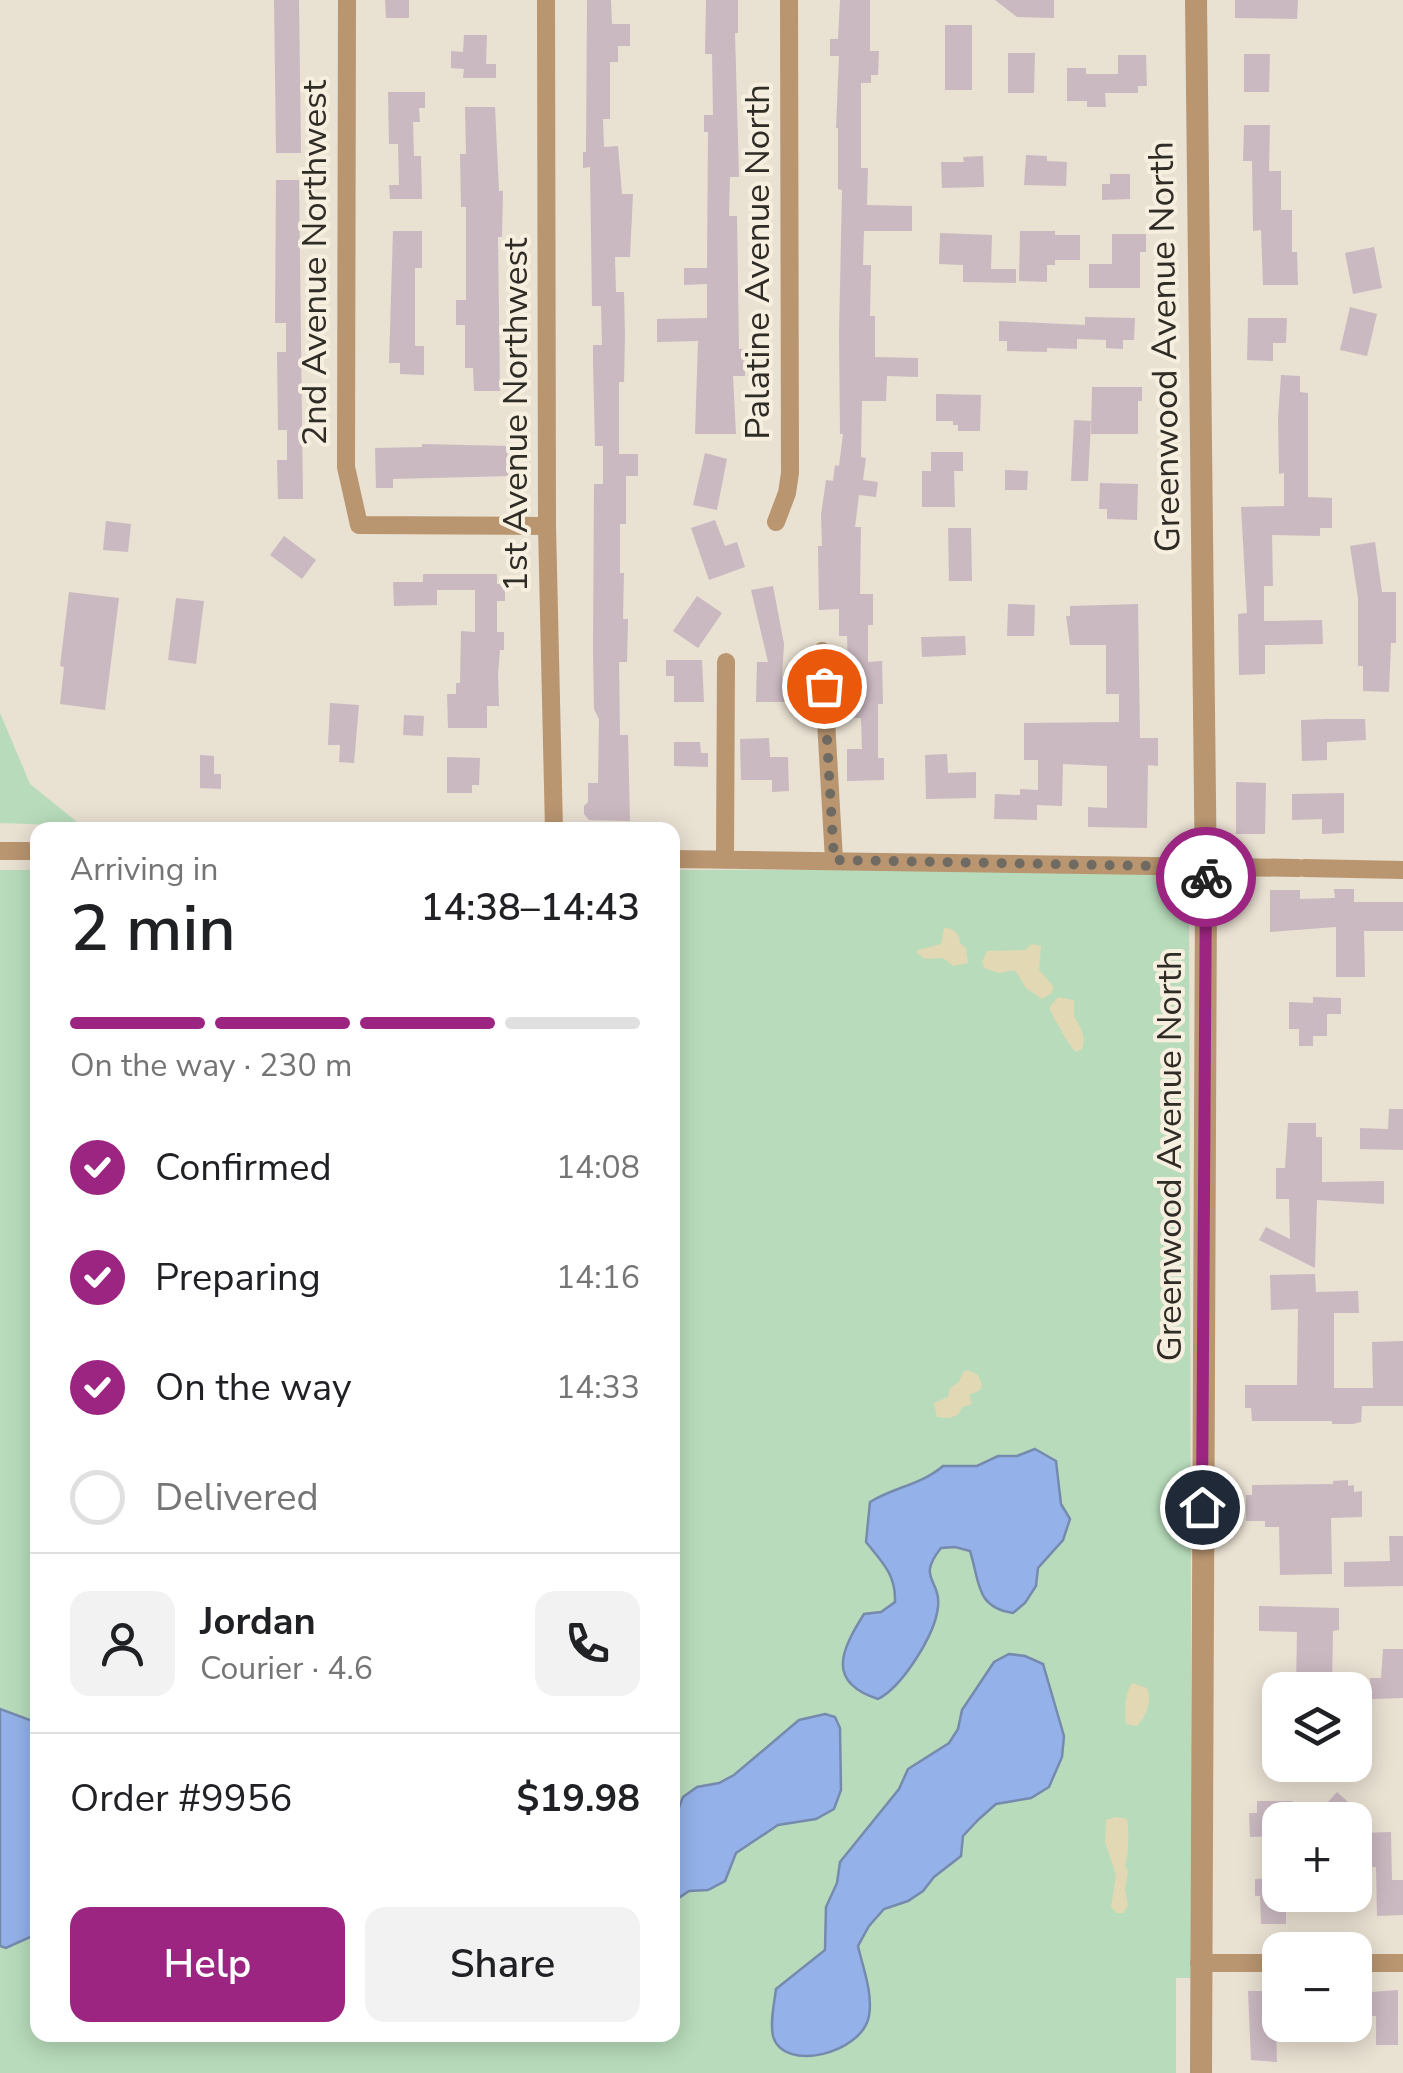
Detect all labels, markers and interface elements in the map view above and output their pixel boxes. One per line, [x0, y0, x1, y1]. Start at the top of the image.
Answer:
street label: 2nd Avenue Northwest [291, 79, 338, 446]
street label: Palatine Avenue North [734, 84, 781, 440]
street label: Greenwood Avenue North [1137, 141, 1192, 553]
street label: 1st Avenue Northwest [492, 237, 539, 592]
pin [782, 644, 867, 729]
icon: bag [797, 659, 852, 714]
courier [1156, 827, 1256, 927]
text: Arriving in [70, 848, 218, 891]
icon: bike [1179, 850, 1234, 905]
text: 14:38–14:43 [421, 882, 640, 933]
text: 2 min [70, 884, 236, 973]
street label: Greenwood Avenue North [1146, 950, 1193, 1362]
text: On the way · 230 m [70, 1044, 352, 1087]
icon: check [70, 1140, 125, 1195]
text: Confirmed [155, 1142, 332, 1193]
text: 14:08 [556, 1146, 640, 1189]
icon: check [70, 1250, 125, 1305]
text: Preparing [155, 1252, 321, 1303]
text: 14:16 [556, 1256, 640, 1299]
icon: check [70, 1360, 125, 1415]
text: On the way [155, 1362, 351, 1413]
text: 14:33 [556, 1366, 640, 1409]
pin [1160, 1465, 1245, 1550]
text: Delivered [155, 1472, 319, 1523]
icon: home [1175, 1480, 1230, 1535]
button: person [70, 1591, 175, 1696]
button: phone [535, 1591, 640, 1696]
text: Jordan [200, 1596, 316, 1647]
text: Courier · 4.6 [200, 1647, 373, 1690]
map controls [1262, 1672, 1372, 2042]
button: layers [1262, 1672, 1372, 1782]
text: Order #9956 [70, 1773, 292, 1824]
text: $19.98 [517, 1773, 640, 1824]
button: + [1262, 1802, 1372, 1912]
button: Help [70, 1907, 345, 2022]
button: Share [365, 1907, 640, 2022]
button: − [1262, 1932, 1372, 2042]

